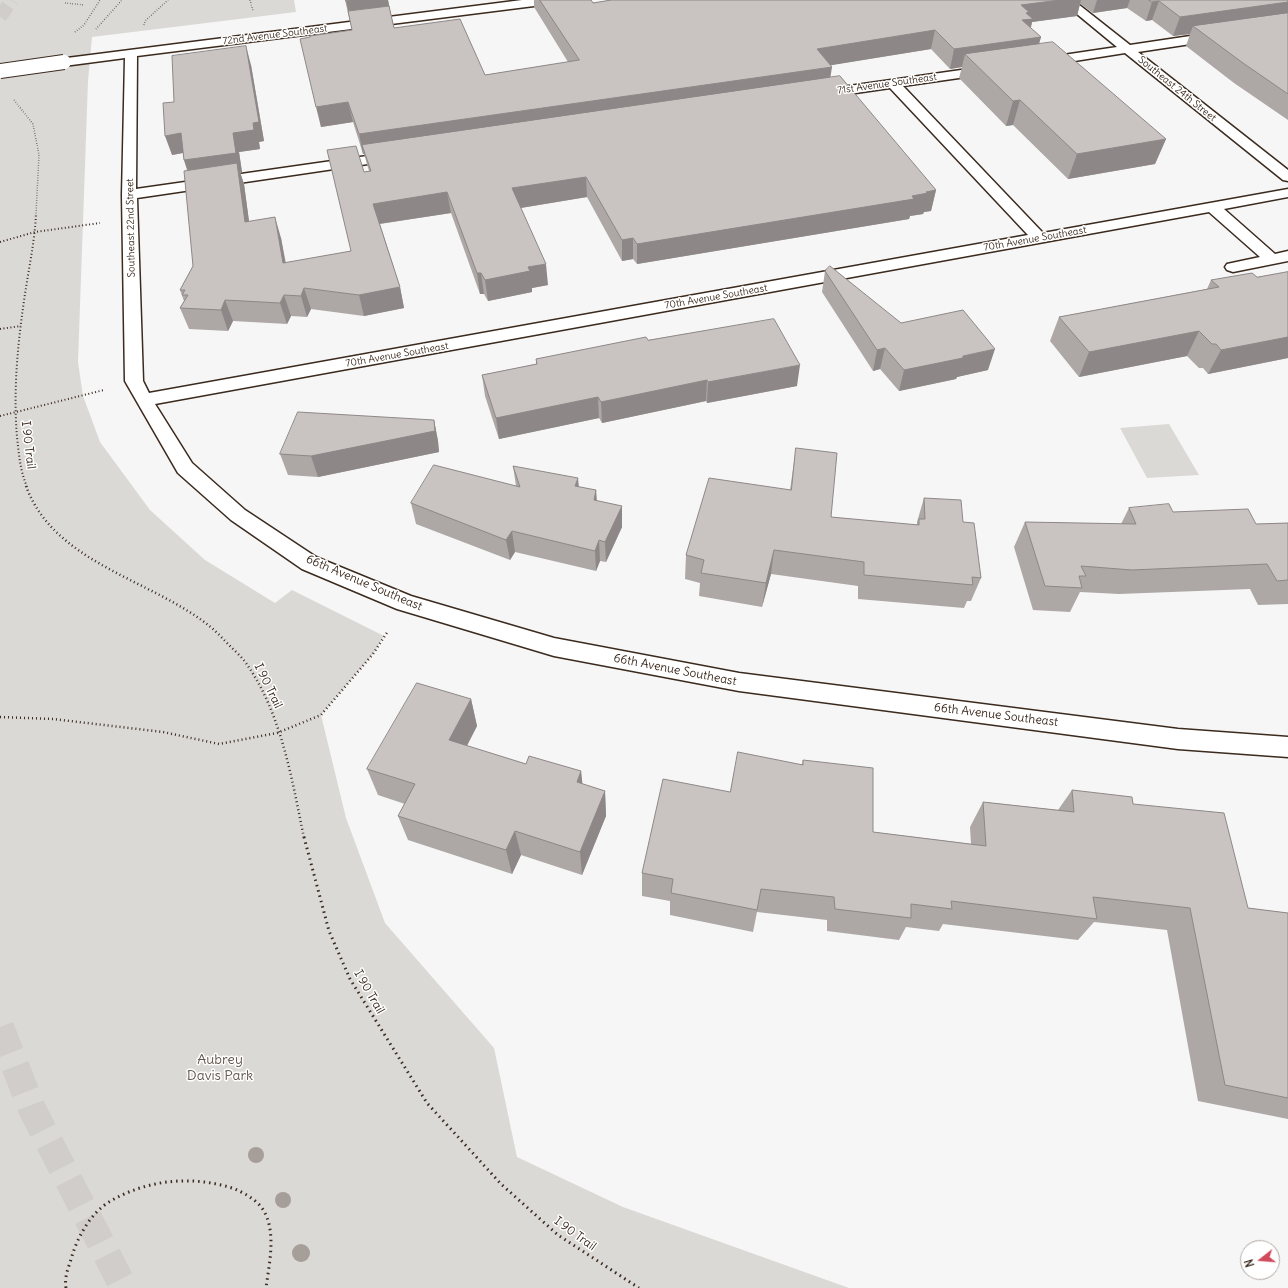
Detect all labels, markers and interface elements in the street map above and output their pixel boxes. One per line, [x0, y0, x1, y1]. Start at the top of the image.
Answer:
street label: 72nd Avenue Southeast [222, 23, 328, 47]
street label: Southeast 24th Street [1136, 54, 1218, 124]
street label: 71st Avenue Southeast [837, 71, 937, 97]
street label: Southeast 22nd Street [124, 178, 138, 278]
street label: 70th Avenue Southeast [983, 224, 1087, 254]
street label: 70th Avenue Southeast [664, 282, 768, 312]
street label: 70th Avenue Southeast [345, 340, 449, 370]
street label: I 90 Trail [18, 420, 38, 470]
street label: 66th Avenue Southeast [304, 552, 424, 614]
street label: 66th Avenue Southeast [612, 651, 738, 689]
street label: I 90 Trail [251, 661, 285, 711]
street label: 66th Avenue Southeast [933, 700, 1059, 730]
street label: I 90 Trail [351, 968, 387, 1016]
park label: Aubrey Davis Park [187, 1052, 253, 1084]
street label: I 90 Trail [551, 1214, 599, 1254]
north arrow [1240, 1240, 1280, 1280]
text: N [1242, 1258, 1257, 1269]

